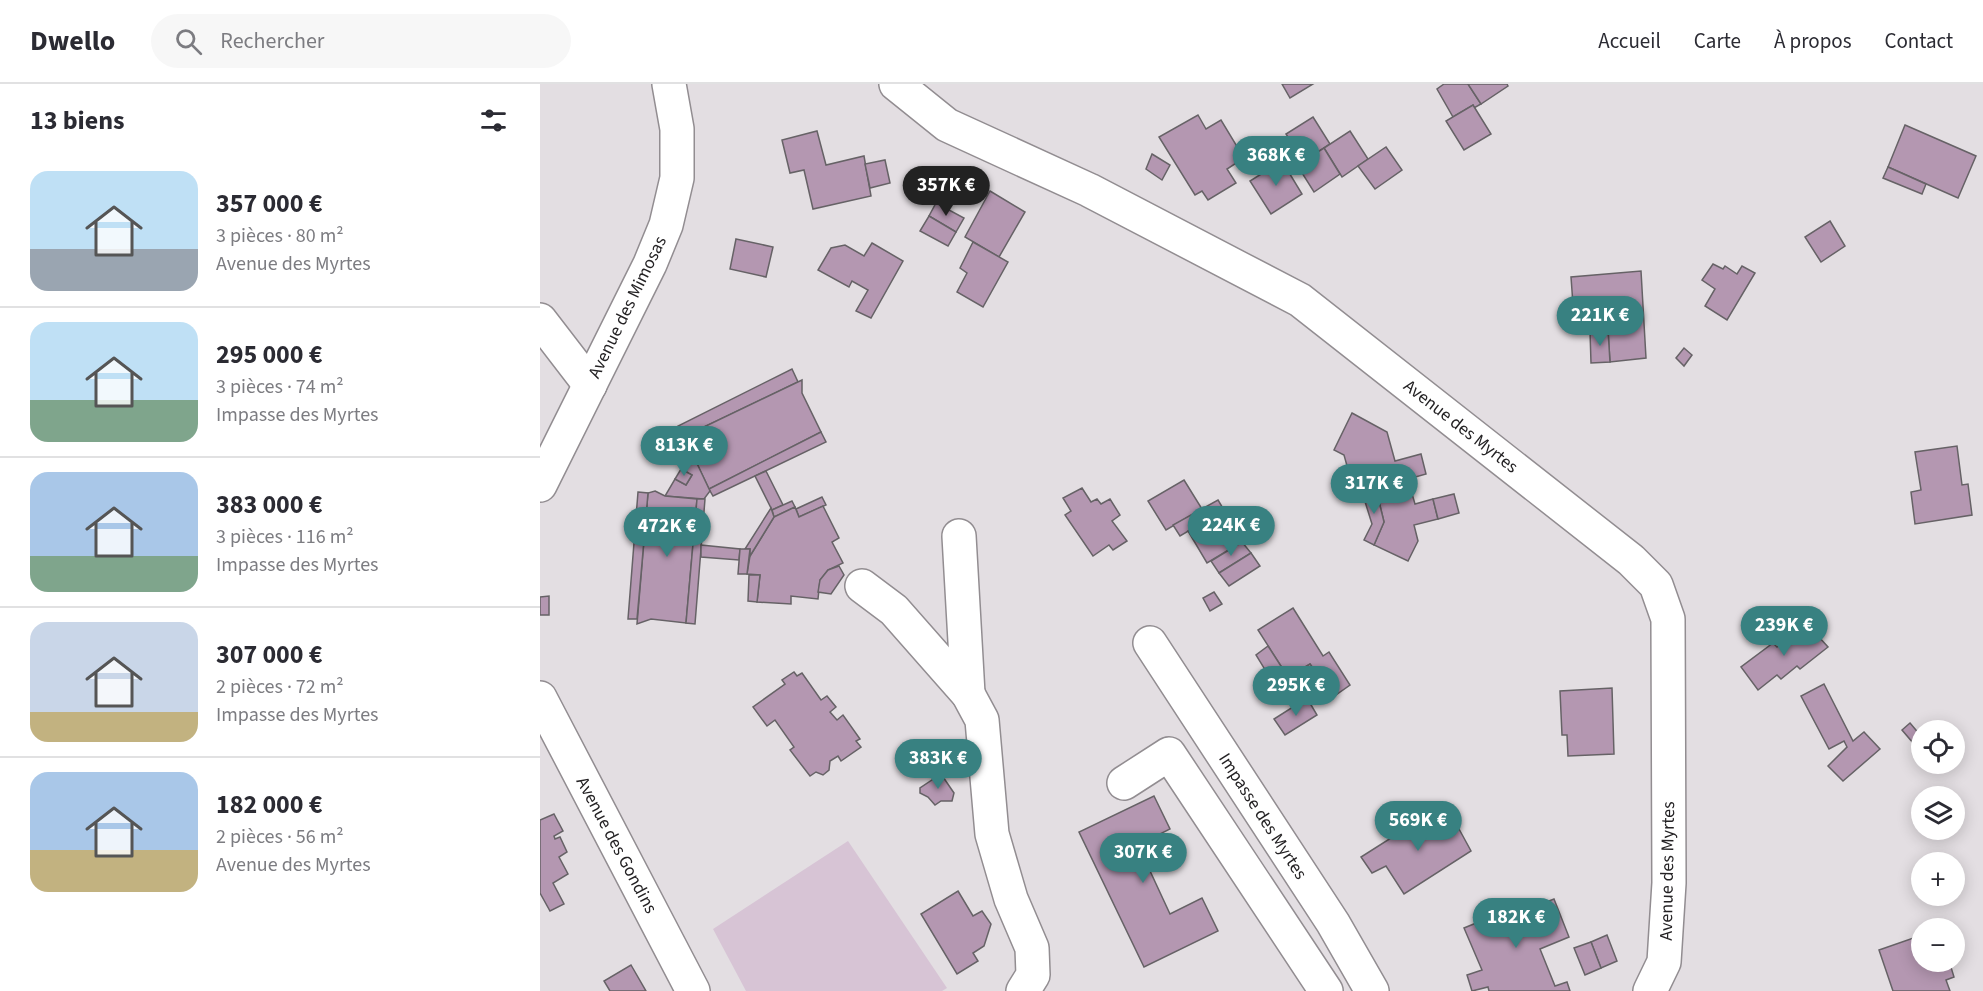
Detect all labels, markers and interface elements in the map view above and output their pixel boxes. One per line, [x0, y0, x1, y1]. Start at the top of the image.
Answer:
search box [151, 14, 571, 68]
text: Dwello [30, 21, 115, 61]
icon: search [172, 25, 205, 58]
text: Rechercher [220, 25, 324, 57]
text: Accueil [1598, 26, 1661, 56]
text: Carte [1694, 26, 1741, 56]
text: À propos [1774, 26, 1851, 56]
text: Contact [1884, 26, 1953, 56]
text: 13 biens [30, 102, 125, 139]
icon: filters [477, 104, 510, 137]
pin: 368K € [1227, 136, 1325, 187]
text: 368K € [1247, 141, 1305, 169]
pin: 357K € [897, 166, 995, 217]
text: 357K € [917, 171, 975, 199]
text: 357 000 € [216, 185, 323, 222]
icon: home [78, 195, 150, 267]
text: 3 pièces · 80 m² [216, 222, 344, 250]
street label: Avenue des Mimosas [582, 232, 673, 383]
text: Avenue des Myrtes [216, 250, 371, 278]
pin: 221K € [1551, 296, 1649, 347]
text: 221K € [1571, 301, 1629, 329]
text: 295 000 € [216, 336, 323, 373]
icon: home [78, 346, 150, 418]
text: 3 pièces · 74 m² [216, 373, 344, 401]
street label: Avenue des Myrtes [1398, 374, 1523, 479]
text: Impasse des Myrtes [216, 401, 378, 429]
pin: 813K € [635, 426, 733, 477]
text: 813K € [655, 431, 713, 459]
pin: 317K € [1325, 464, 1423, 515]
text: 317K € [1345, 469, 1403, 497]
text: 383 000 € [216, 486, 323, 523]
icon: home [78, 496, 150, 568]
pin: 224K € [1182, 506, 1280, 557]
pin: 472K € [618, 507, 716, 558]
text: 224K € [1202, 511, 1260, 539]
text: 472K € [638, 512, 696, 540]
text: 3 pièces · 116 m² [216, 523, 354, 551]
text: Impasse des Myrtes [216, 551, 378, 579]
pin: 239K € [1735, 606, 1833, 657]
text: 239K € [1755, 611, 1813, 639]
text: 307 000 € [216, 636, 323, 673]
icon: home [78, 646, 150, 718]
pin: 295K € [1247, 666, 1345, 717]
text: 295K € [1267, 671, 1325, 699]
text: 2 pièces · 72 m² [216, 673, 344, 701]
text: Impasse des Myrtes [216, 701, 378, 729]
map controls [1911, 720, 1965, 972]
button: locate [1911, 720, 1965, 774]
pin: 383K € [889, 739, 987, 790]
text: 383K € [909, 744, 967, 772]
street label: Impasse des Myrtes [1212, 748, 1313, 884]
street label: Avenue des Gondins [570, 772, 663, 918]
text: 182 000 € [216, 786, 323, 823]
button: layers [1911, 786, 1965, 840]
icon: home [78, 796, 150, 868]
pin: 569K € [1369, 801, 1467, 852]
street label: Avenue des Myrtes [1654, 801, 1681, 941]
text: 569K € [1389, 806, 1447, 834]
text: 2 pièces · 56 m² [216, 823, 344, 851]
pin: 307K € [1094, 833, 1192, 884]
text: 307K € [1114, 838, 1172, 866]
text: Avenue des Myrtes [216, 851, 371, 879]
button: + [1911, 852, 1965, 906]
pin: 182K € [1467, 898, 1565, 949]
text: 182K € [1487, 903, 1545, 931]
button: − [1911, 918, 1965, 972]

